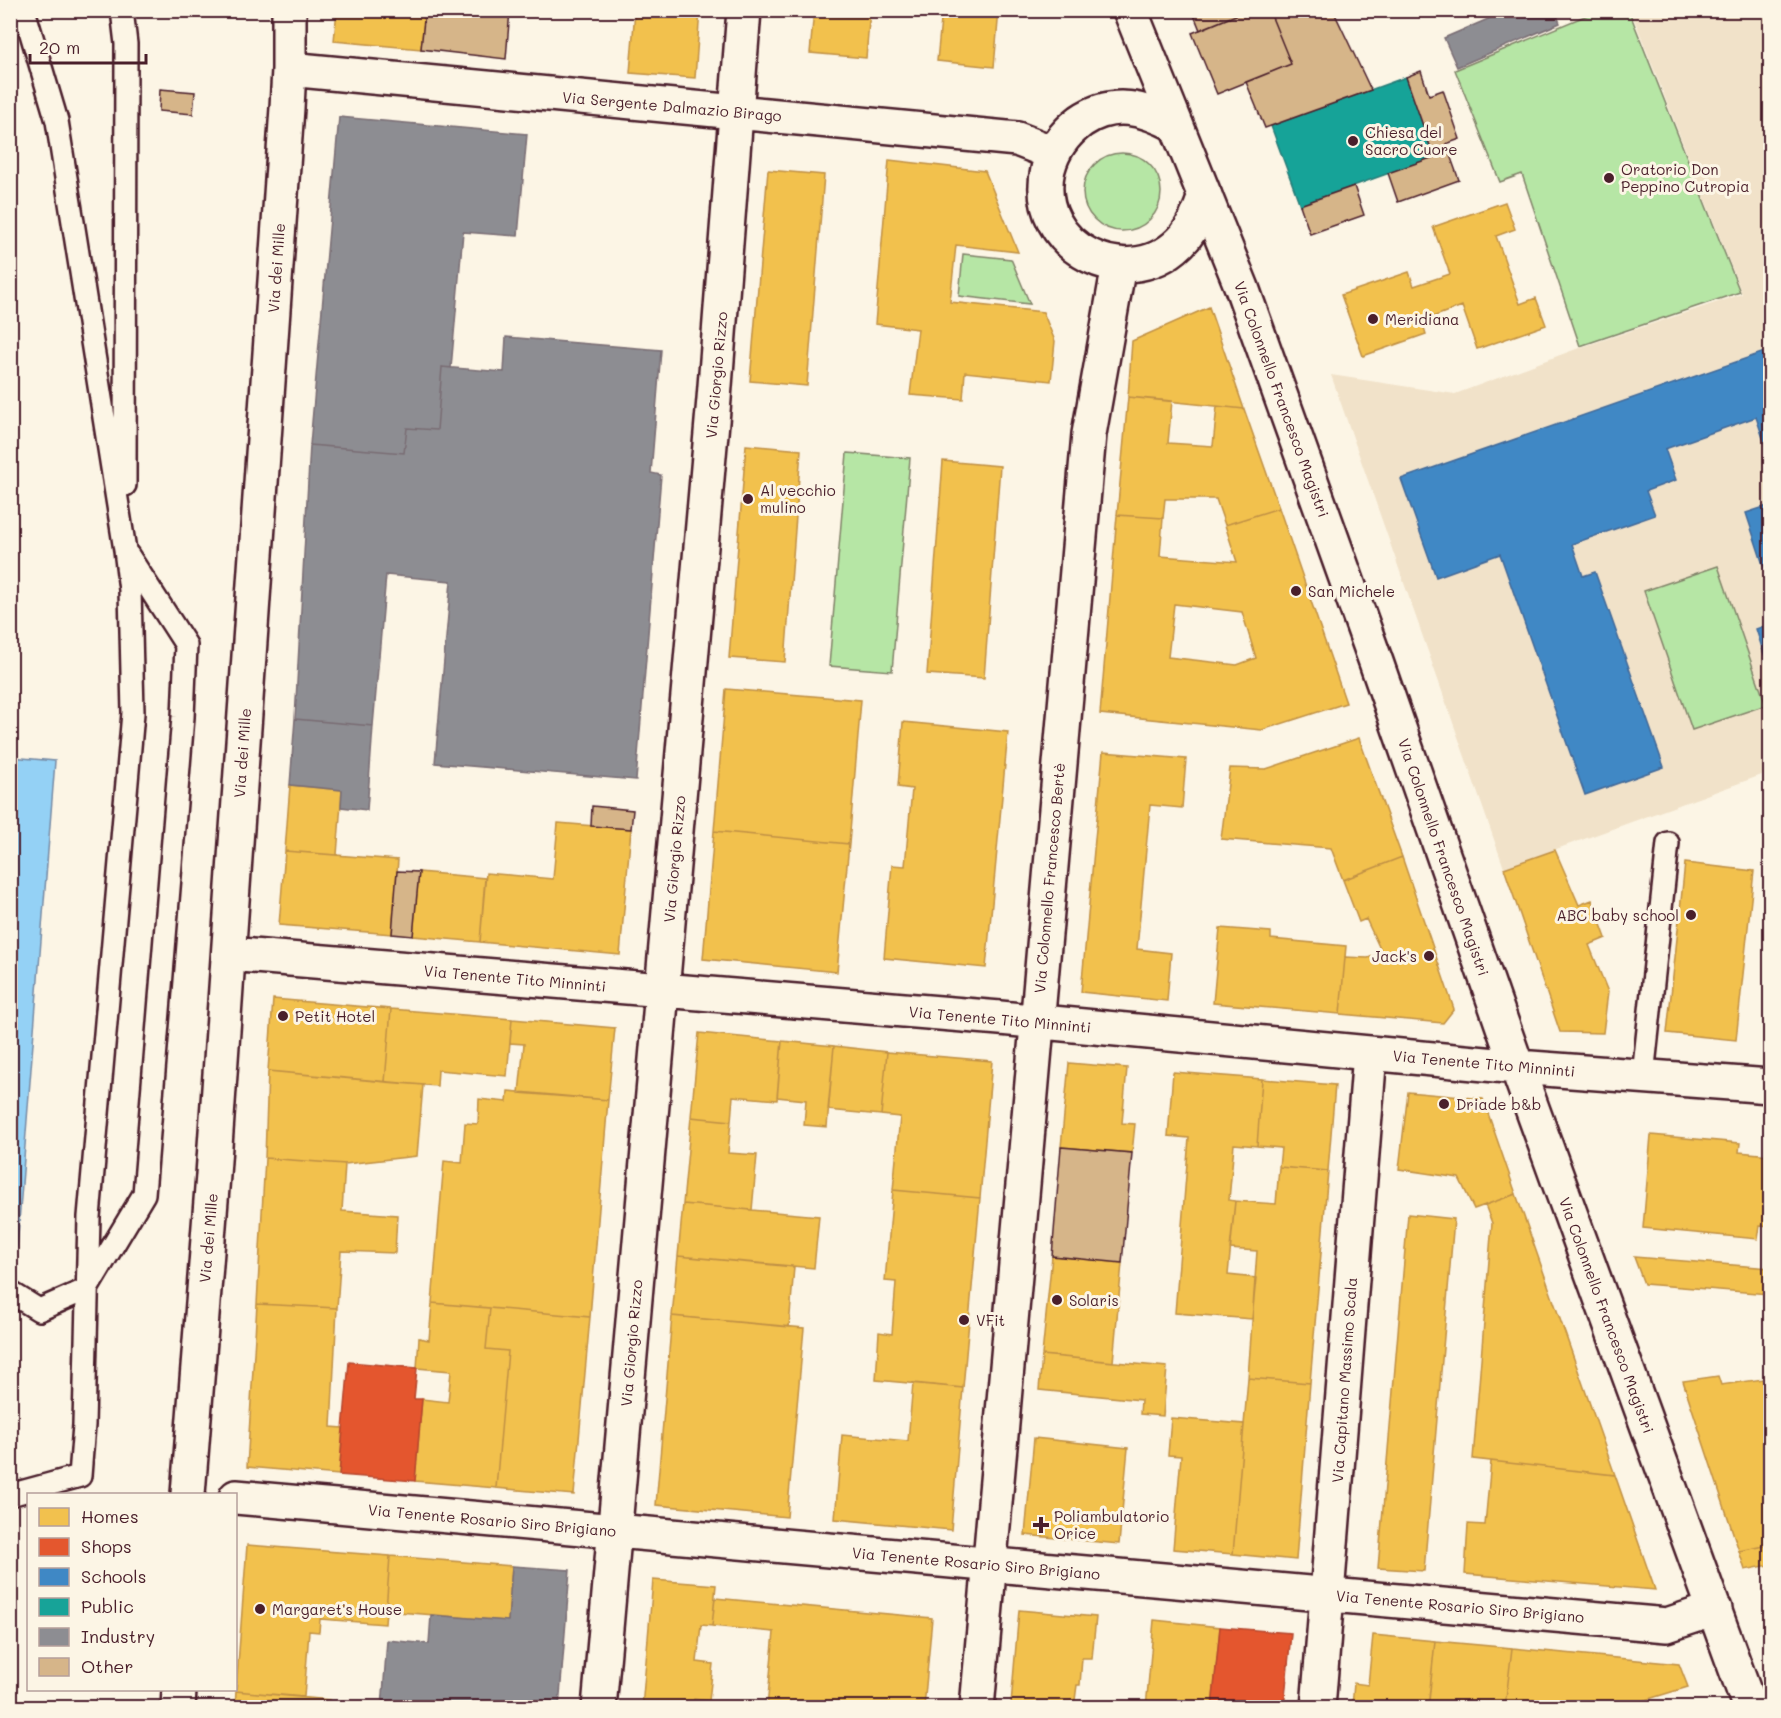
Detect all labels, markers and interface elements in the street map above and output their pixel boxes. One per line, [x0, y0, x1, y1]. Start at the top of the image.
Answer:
scale bar [30, 27, 146, 65]
text: 20 m [39, 35, 80, 59]
street label: Via Sergente Dalmazio Birago [561, 86, 783, 126]
place label: Chiesa del Sacro Cuore [1365, 122, 1457, 159]
marker: Chiesa del Sacro Cuore [1346, 134, 1360, 148]
place label: Oratorio Don Peppino Cutropia [1621, 159, 1750, 196]
marker: Oratorio Don Peppino Cutropia [1602, 171, 1616, 185]
street label: Via dei Mille [263, 222, 289, 314]
street label: Via Colonnello Francesco Magistri [1230, 278, 1334, 520]
place label: Meridiana [1385, 309, 1459, 329]
street label: Via Giorgio Rizzo [700, 311, 732, 439]
marker: Meridiana [1366, 312, 1380, 326]
place label: Al vecchio mulino [760, 480, 836, 517]
marker: Al vecchio mulino [741, 492, 755, 506]
place label: San Michele [1308, 581, 1395, 601]
marker: San Michele [1289, 584, 1303, 598]
street label: Via dei Mille [229, 707, 255, 799]
street label: Via Colonnello Francesco Magistri [1394, 736, 1494, 978]
street label: Via Colonnello Francesco Bertè [1029, 762, 1069, 994]
street label: Via Giorgio Rizzo [658, 795, 690, 923]
place label: ABC baby school [1557, 905, 1679, 925]
marker: ABC baby school [1684, 908, 1698, 922]
place label: Jack's [1372, 946, 1417, 966]
marker: Jack's [1422, 949, 1436, 963]
street label: Via Tenente Tito Minninti [423, 960, 607, 996]
street label: Via Tenente Tito Minninti [908, 1001, 1092, 1037]
place label: Petit Hotel [295, 1006, 375, 1026]
marker: Petit Hotel [276, 1009, 290, 1023]
street label: Via Tenente Tito Minninti [1392, 1045, 1576, 1081]
place label: Driade b&b [1456, 1094, 1541, 1114]
marker: Driade b&b [1437, 1097, 1451, 1111]
street label: Via dei Mille [194, 1192, 222, 1284]
street label: Via Colonnello Francesco Magistri [1555, 1194, 1659, 1436]
street label: Via Capitano Massimo Scala [1327, 1277, 1361, 1483]
street label: Via Giorgio Rizzo [615, 1279, 647, 1407]
place label: Solaris [1069, 1290, 1119, 1310]
marker: Solaris [1050, 1293, 1064, 1307]
place label: VFit [976, 1310, 1005, 1330]
marker: VFit [957, 1313, 971, 1327]
legend [27, 1493, 237, 1691]
street label: Via Tenente Rosario Siro Brigiano [367, 1499, 617, 1541]
text: Homes [81, 1504, 139, 1528]
place label: Poliambulatorio Orice [1054, 1506, 1169, 1543]
marker: Poliambulatorio Orice [1032, 1516, 1050, 1534]
text: Shops [81, 1534, 132, 1558]
street label: Via Tenente Rosario Siro Brigiano [851, 1542, 1101, 1584]
text: Schools [81, 1564, 146, 1588]
street label: Via Tenente Rosario Siro Brigiano [1335, 1585, 1585, 1627]
text: Public [81, 1594, 134, 1618]
place label: Margaret's House [272, 1599, 402, 1619]
marker: Margaret's House [253, 1602, 267, 1616]
text: Industry [81, 1624, 155, 1648]
text: Other [81, 1654, 134, 1678]

